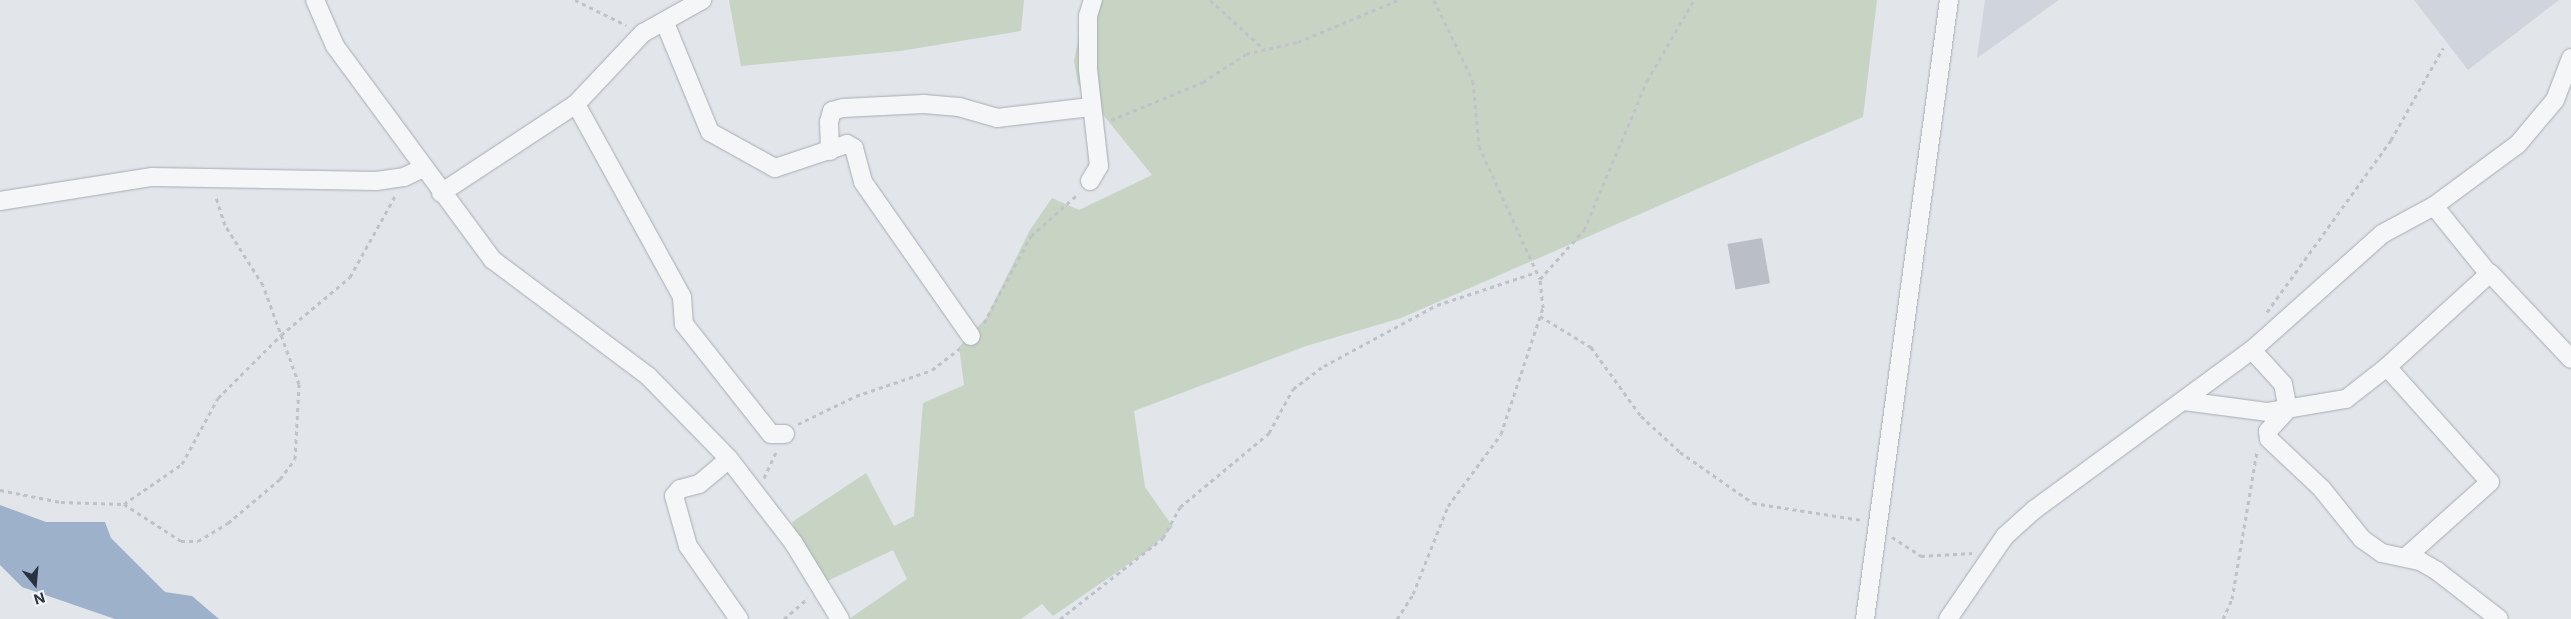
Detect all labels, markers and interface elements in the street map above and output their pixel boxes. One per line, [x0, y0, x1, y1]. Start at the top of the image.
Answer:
north arrow [10, 559, 60, 609]
text: N [32, 589, 47, 609]

